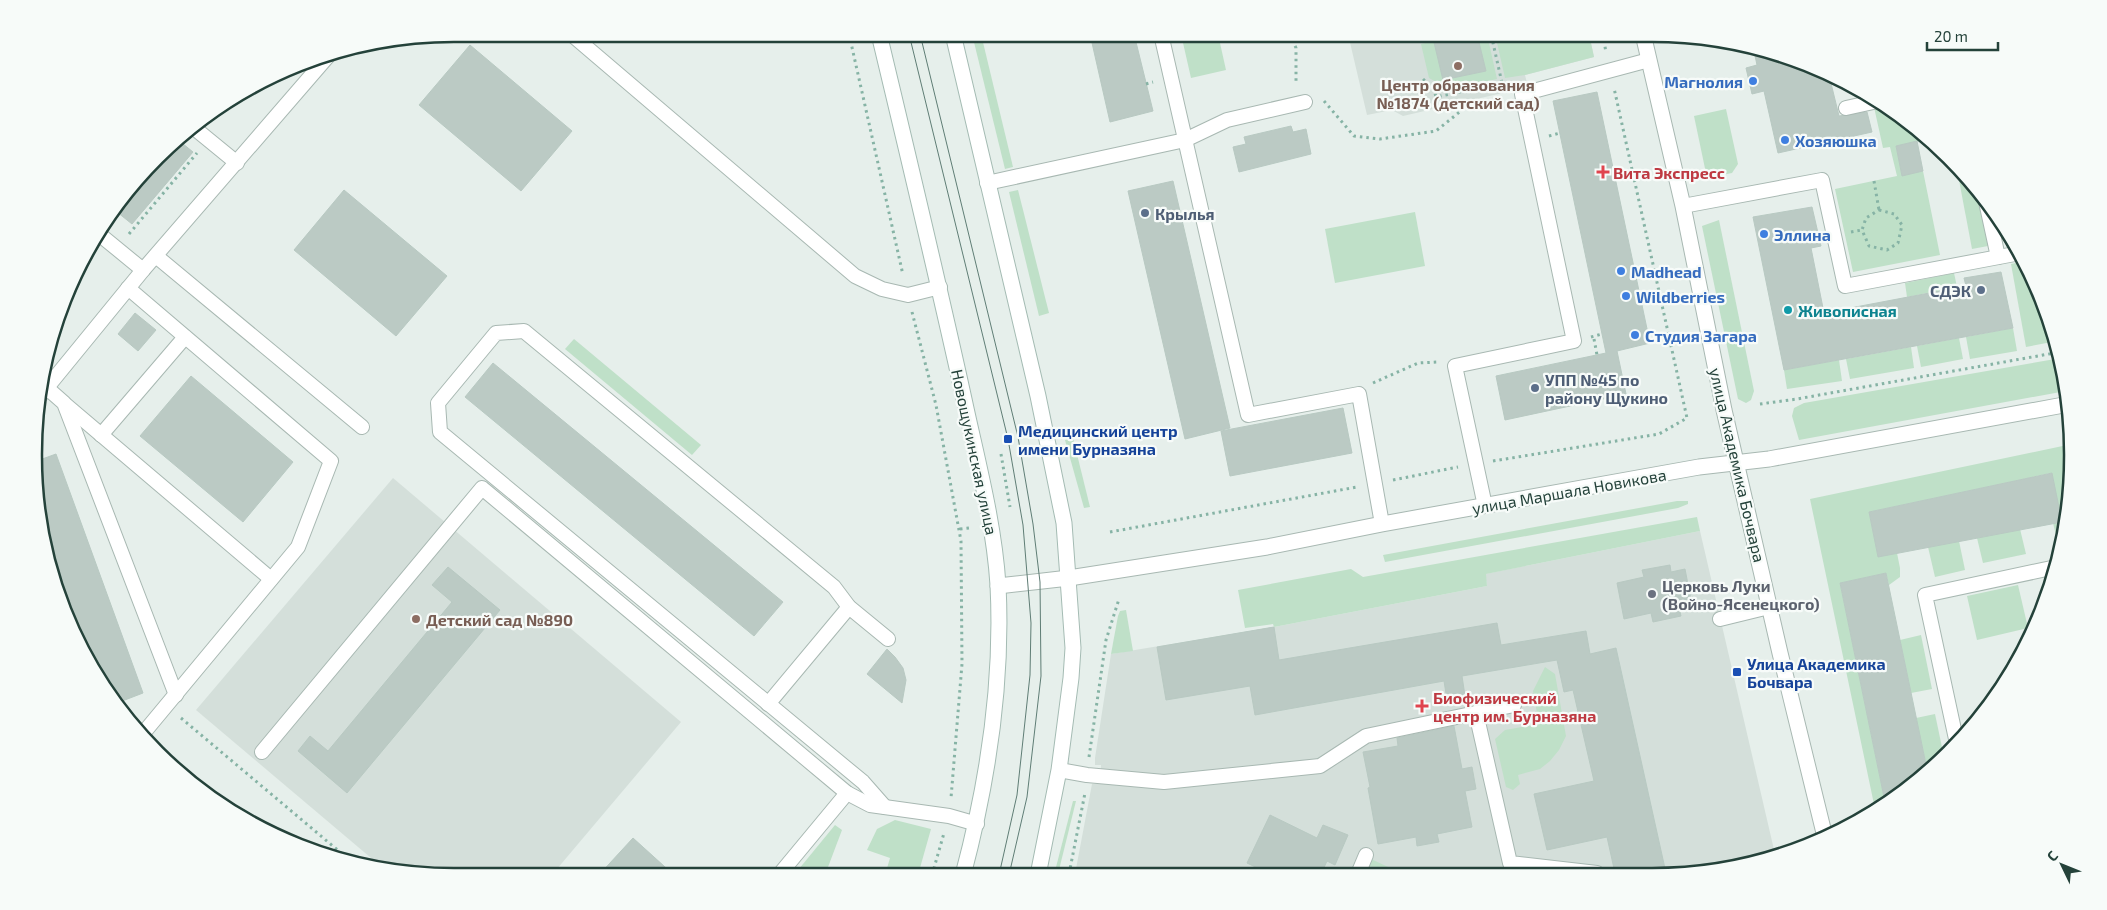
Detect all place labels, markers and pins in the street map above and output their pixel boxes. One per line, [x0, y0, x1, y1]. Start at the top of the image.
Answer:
marker: Центр образования №1874 (детский сад) [1452, 60, 1464, 72]
place label: Магнолия [1664, 72, 1743, 91]
place label: Центр образования №1874 (детский сад) [1376, 75, 1540, 112]
marker: Магнолия [1747, 75, 1759, 87]
place label: Хозяюшка [1795, 131, 1877, 150]
marker: Хозяюшка [1779, 134, 1791, 146]
place label: Вита Экспресс [1613, 163, 1725, 182]
marker: Вита Экспресс [1597, 166, 1609, 178]
place label: Крылья [1155, 204, 1215, 223]
marker: Крылья [1139, 207, 1151, 219]
place label: Эллина [1774, 225, 1831, 244]
marker: Эллина [1758, 228, 1770, 240]
place label: Madhead [1631, 262, 1702, 281]
marker: Madhead [1615, 265, 1627, 277]
place label: СДЭК [1930, 281, 1971, 300]
marker: СДЭК [1975, 284, 1987, 296]
place label: Wildberries [1636, 287, 1725, 306]
marker: Wildberries [1620, 290, 1632, 302]
place label: Живописная [1798, 301, 1897, 320]
marker: Живописная [1782, 304, 1794, 316]
place label: Студия Загара [1645, 326, 1757, 345]
marker: Студия Загара [1629, 329, 1641, 341]
place label: УПП №45 по району Щукино [1545, 370, 1668, 407]
marker: УПП №45 по району Щукино [1529, 382, 1541, 394]
place label: Медицинский центр имени Бурназяна [1018, 421, 1178, 458]
marker: Медицинский центр имени Бурназяна [1002, 433, 1014, 445]
place label: Церковь Луки (Войно-Ясенецкого) [1662, 576, 1820, 613]
marker: Церковь Луки (Войно-Ясенецкого) [1646, 588, 1658, 600]
place label: Детский сад №890 [426, 610, 573, 629]
marker: Детский сад №890 [410, 613, 422, 625]
place label: Улица Академика Бочвара [1747, 654, 1886, 691]
marker: Улица Академика Бочвара [1731, 666, 1743, 678]
place label: Биофизический центр им. Бурназяна [1433, 688, 1596, 725]
marker: Биофизический центр им. Бурназяна [1415, 699, 1429, 713]

